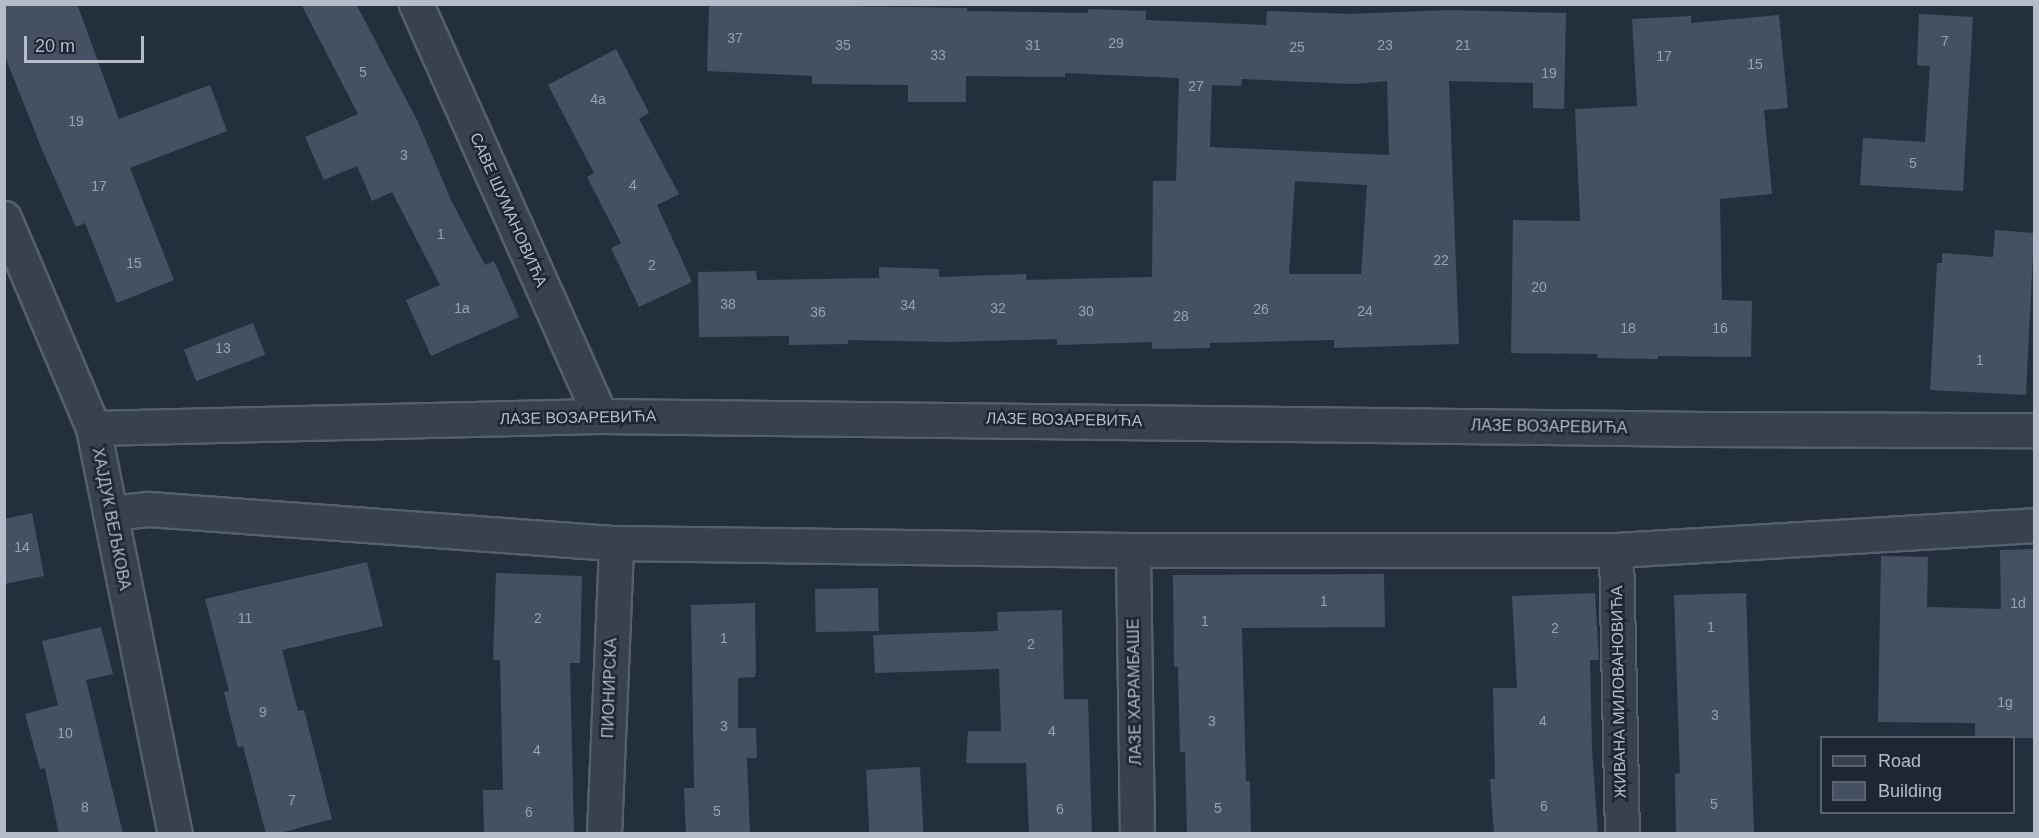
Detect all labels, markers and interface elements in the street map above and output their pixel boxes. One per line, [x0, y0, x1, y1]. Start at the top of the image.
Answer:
scale bar [27, 24, 147, 62]
house number: 37 [727, 30, 743, 46]
house number: 7 [1941, 33, 1949, 49]
house number: 29 [1108, 35, 1124, 51]
text: 20 m [35, 36, 75, 56]
house number: 35 [835, 37, 851, 53]
house number: 31 [1025, 37, 1041, 53]
house number: 23 [1377, 37, 1393, 53]
house number: 21 [1455, 37, 1471, 53]
house number: 25 [1289, 39, 1305, 55]
house number: 33 [930, 47, 946, 63]
house number: 17 [1656, 48, 1672, 64]
house number: 15 [1747, 56, 1763, 72]
house number: 5 [359, 64, 367, 80]
house number: 19 [1541, 65, 1557, 81]
house number: 27 [1188, 78, 1204, 94]
house number: 4a [590, 91, 606, 107]
house number: 19 [68, 113, 84, 129]
street label: САВЕ ШУМАНОВИЋА [465, 130, 551, 290]
house number: 3 [400, 147, 408, 163]
house number: 5 [1909, 155, 1917, 171]
house number: 4 [629, 177, 637, 193]
house number: 17 [91, 178, 107, 194]
house number: 1 [437, 226, 445, 242]
house number: 22 [1433, 252, 1449, 268]
house number: 15 [126, 255, 142, 271]
house number: 2 [648, 257, 656, 273]
house number: 20 [1531, 279, 1547, 295]
house number: 38 [720, 296, 736, 312]
house number: 34 [900, 297, 916, 313]
house number: 1a [454, 300, 470, 316]
house number: 32 [990, 300, 1006, 316]
house number: 26 [1253, 301, 1269, 317]
house number: 30 [1078, 303, 1094, 319]
house number: 24 [1357, 303, 1373, 319]
house number: 36 [810, 304, 826, 320]
house number: 28 [1173, 308, 1189, 324]
house number: 18 [1620, 320, 1636, 336]
house number: 16 [1712, 320, 1728, 336]
house number: 13 [215, 340, 231, 356]
house number: 1 [1976, 352, 1984, 368]
street label: ЛАЗЕ ВОЗАРЕВИЋА [500, 407, 656, 429]
street label: ЛАЗЕ ВОЗАРЕВИЋА [986, 409, 1142, 431]
street label: ЛАЗЕ ВОЗАРЕВИЋА [1471, 416, 1627, 438]
street label: ХАЈДУК ВЕЉКОВА [88, 446, 134, 592]
house number: 14 [14, 539, 30, 555]
street label: ЖИВАНА МИЛОВАНОВИЋА [1608, 585, 1630, 799]
house number: 1 [1320, 593, 1328, 609]
house number: 1d [2010, 595, 2026, 611]
house number: 11 [238, 610, 252, 626]
house number: 2 [534, 610, 542, 626]
house number: 1 [1201, 613, 1209, 629]
street label: ЛАЗЕ ХАРАМБАШЕ [1124, 618, 1146, 766]
house number: 1 [1707, 619, 1715, 635]
house number: 2 [1551, 620, 1559, 636]
house number: 1 [720, 630, 728, 646]
house number: 2 [1027, 636, 1035, 652]
street label: ПИОНИРСКА [599, 637, 621, 739]
house number: 1g [1997, 694, 2013, 710]
house number: 9 [259, 704, 267, 720]
house number: 3 [1711, 707, 1719, 723]
house number: 3 [1208, 713, 1216, 729]
house number: 4 [1539, 713, 1547, 729]
house number: 3 [720, 718, 728, 734]
house number: 4 [1048, 723, 1056, 739]
house number: 10 [57, 725, 73, 741]
legend [1820, 736, 2015, 814]
house number: 4 [533, 742, 541, 758]
text: Road [1878, 751, 1921, 771]
text: Building [1878, 781, 1942, 801]
house number: 7 [288, 792, 296, 808]
house number: 5 [1710, 796, 1718, 812]
house number: 6 [1540, 798, 1548, 814]
house number: 8 [81, 799, 89, 815]
house number: 5 [1214, 800, 1222, 816]
house number: 6 [1056, 801, 1064, 817]
house number: 5 [713, 803, 721, 819]
house number: 6 [525, 804, 533, 820]

